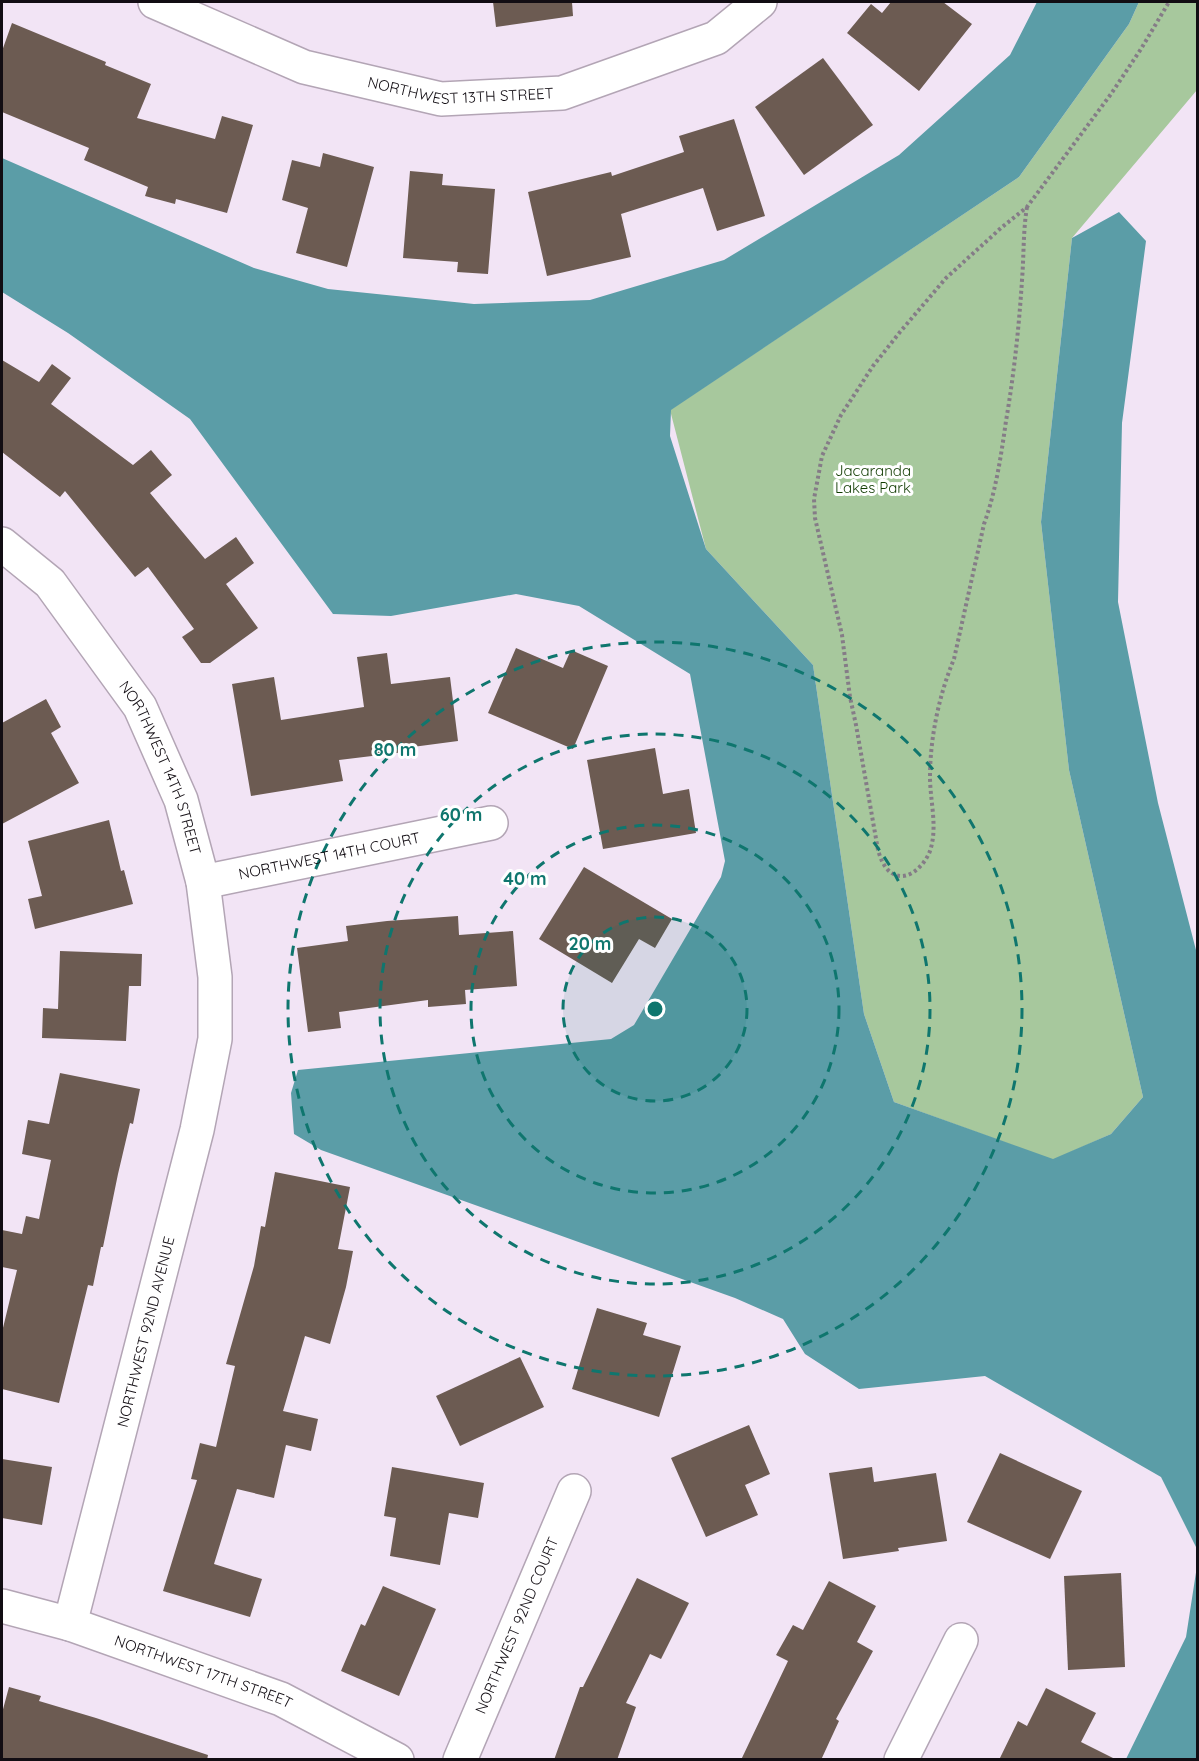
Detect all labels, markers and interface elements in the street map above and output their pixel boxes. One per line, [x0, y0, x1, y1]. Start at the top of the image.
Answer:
street label: NORTHWEST 13TH STREET [366, 72, 554, 108]
park label: Jacaranda Lakes Park [835, 461, 911, 497]
street label: NORTHWEST 14TH STREET [115, 677, 205, 857]
text: 80 m [374, 738, 416, 761]
text: 60 m [440, 803, 482, 826]
street label: NORTHWEST 14TH COURT [237, 828, 422, 883]
text: 40 m [503, 867, 547, 890]
text: 20 m [569, 932, 611, 955]
centre of rings [645, 999, 665, 1019]
street label: NORTHWEST 92ND AVENUE [113, 1234, 178, 1429]
street label: NORTHWEST 92ND COURT [471, 1534, 562, 1717]
street label: NORTHWEST 17TH STREET [112, 1631, 296, 1712]

